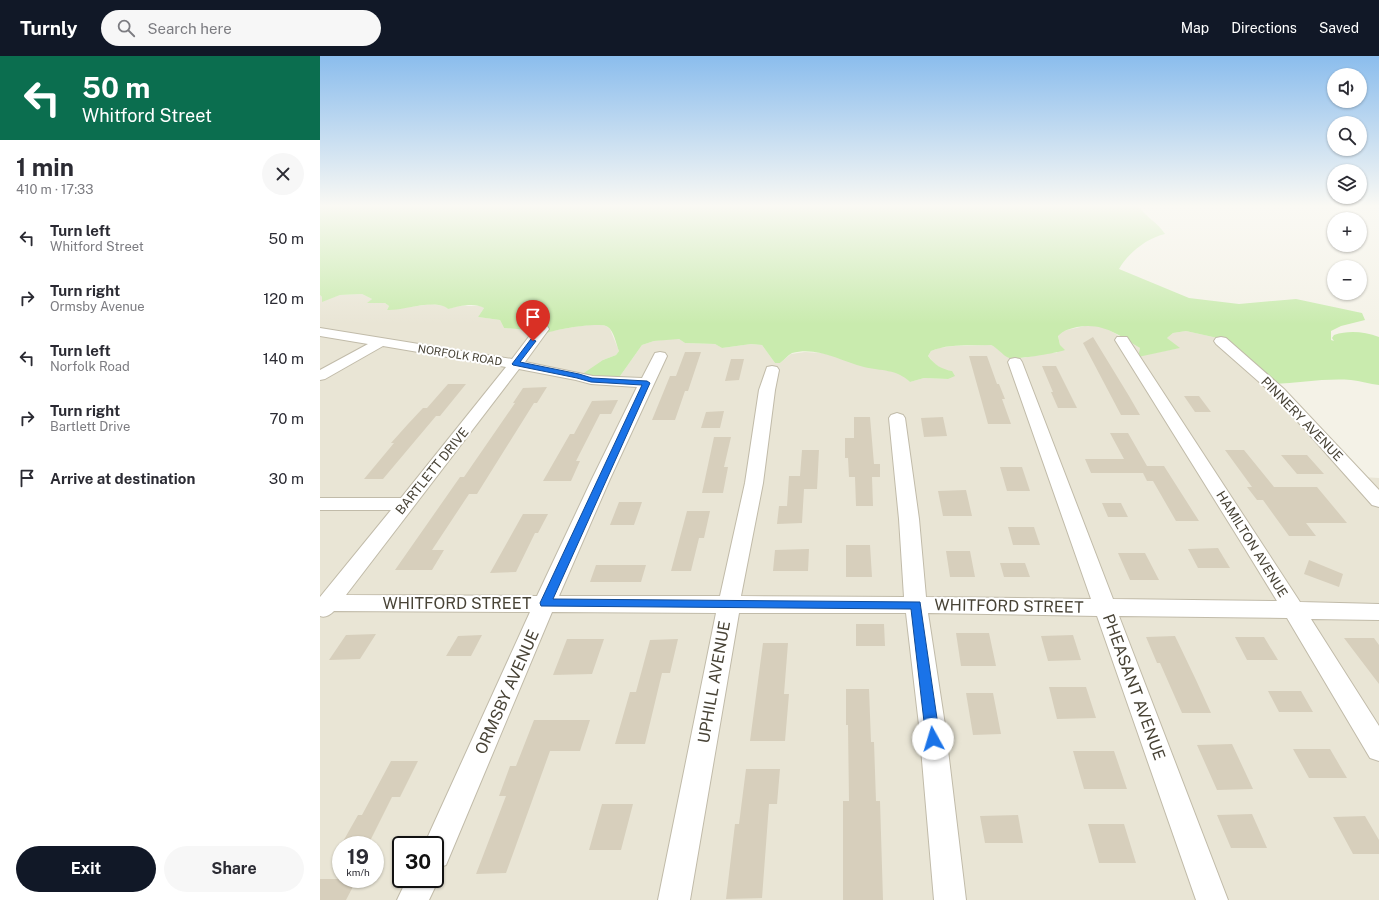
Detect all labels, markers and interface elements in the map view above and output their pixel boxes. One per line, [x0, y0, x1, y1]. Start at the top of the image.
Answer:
search box [101, 10, 381, 46]
text: Turnly [20, 17, 77, 39]
icon: search [115, 17, 137, 39]
text: Search here [147, 20, 232, 37]
text: Map [1181, 20, 1209, 36]
text: Directions [1231, 20, 1297, 36]
text: Saved [1319, 20, 1359, 36]
map controls [1327, 68, 1367, 300]
button: sound [1327, 68, 1367, 108]
text: 50 m [82, 71, 150, 104]
icon: left [16, 72, 68, 124]
text: Whitford Street [82, 105, 212, 126]
button: search [1327, 116, 1367, 156]
text: 1 min [16, 153, 74, 181]
button: close [262, 153, 304, 195]
button: layers [1327, 164, 1367, 204]
text: 410 m · 17:33 [16, 182, 93, 197]
button: + [1327, 212, 1367, 252]
text: Turn left [50, 222, 111, 239]
icon: left [16, 227, 38, 249]
text: 50 m [269, 230, 304, 247]
text: Whitford Street [50, 239, 144, 254]
button: − [1327, 260, 1367, 300]
text: Turn right [50, 282, 120, 299]
icon: right [16, 287, 38, 309]
text: 120 m [263, 290, 304, 307]
text: Ormsby Avenue [50, 299, 145, 314]
pin [516, 300, 550, 341]
icon: arrive [522, 306, 544, 328]
text: Turn left [50, 342, 111, 359]
street label: NORFOLK ROAD [417, 342, 503, 368]
icon: left [16, 347, 38, 369]
text: 140 m [263, 350, 304, 367]
text: Norfolk Road [50, 359, 130, 374]
street label: PINNERY AVENUE [1258, 374, 1346, 464]
text: Turn right [50, 402, 120, 419]
icon: right [16, 407, 38, 429]
text: 70 m [269, 410, 304, 427]
text: Bartlett Drive [50, 419, 130, 434]
street label: BARTLETT DRIVE [392, 425, 472, 517]
icon: arrive [16, 467, 38, 489]
text: Arrive at destination [50, 470, 195, 487]
text: 30 m [269, 470, 304, 487]
street label: HAMILTON AVENUE [1213, 488, 1291, 600]
street label: WHITFORD STREET [382, 594, 532, 613]
street label: WHITFORD STREET [934, 595, 1084, 617]
street label: PHEASANT AVENUE [1099, 611, 1169, 763]
street label: UPHILL AVENUE [694, 619, 734, 745]
street label: ORMSBY AVENUE [471, 627, 543, 757]
position arrow [912, 718, 954, 760]
speed limit sign: 30 [392, 836, 444, 888]
text: 19 [347, 845, 369, 869]
button: Exit [16, 846, 156, 892]
button: Share [164, 846, 304, 892]
text: km/h [346, 866, 370, 878]

